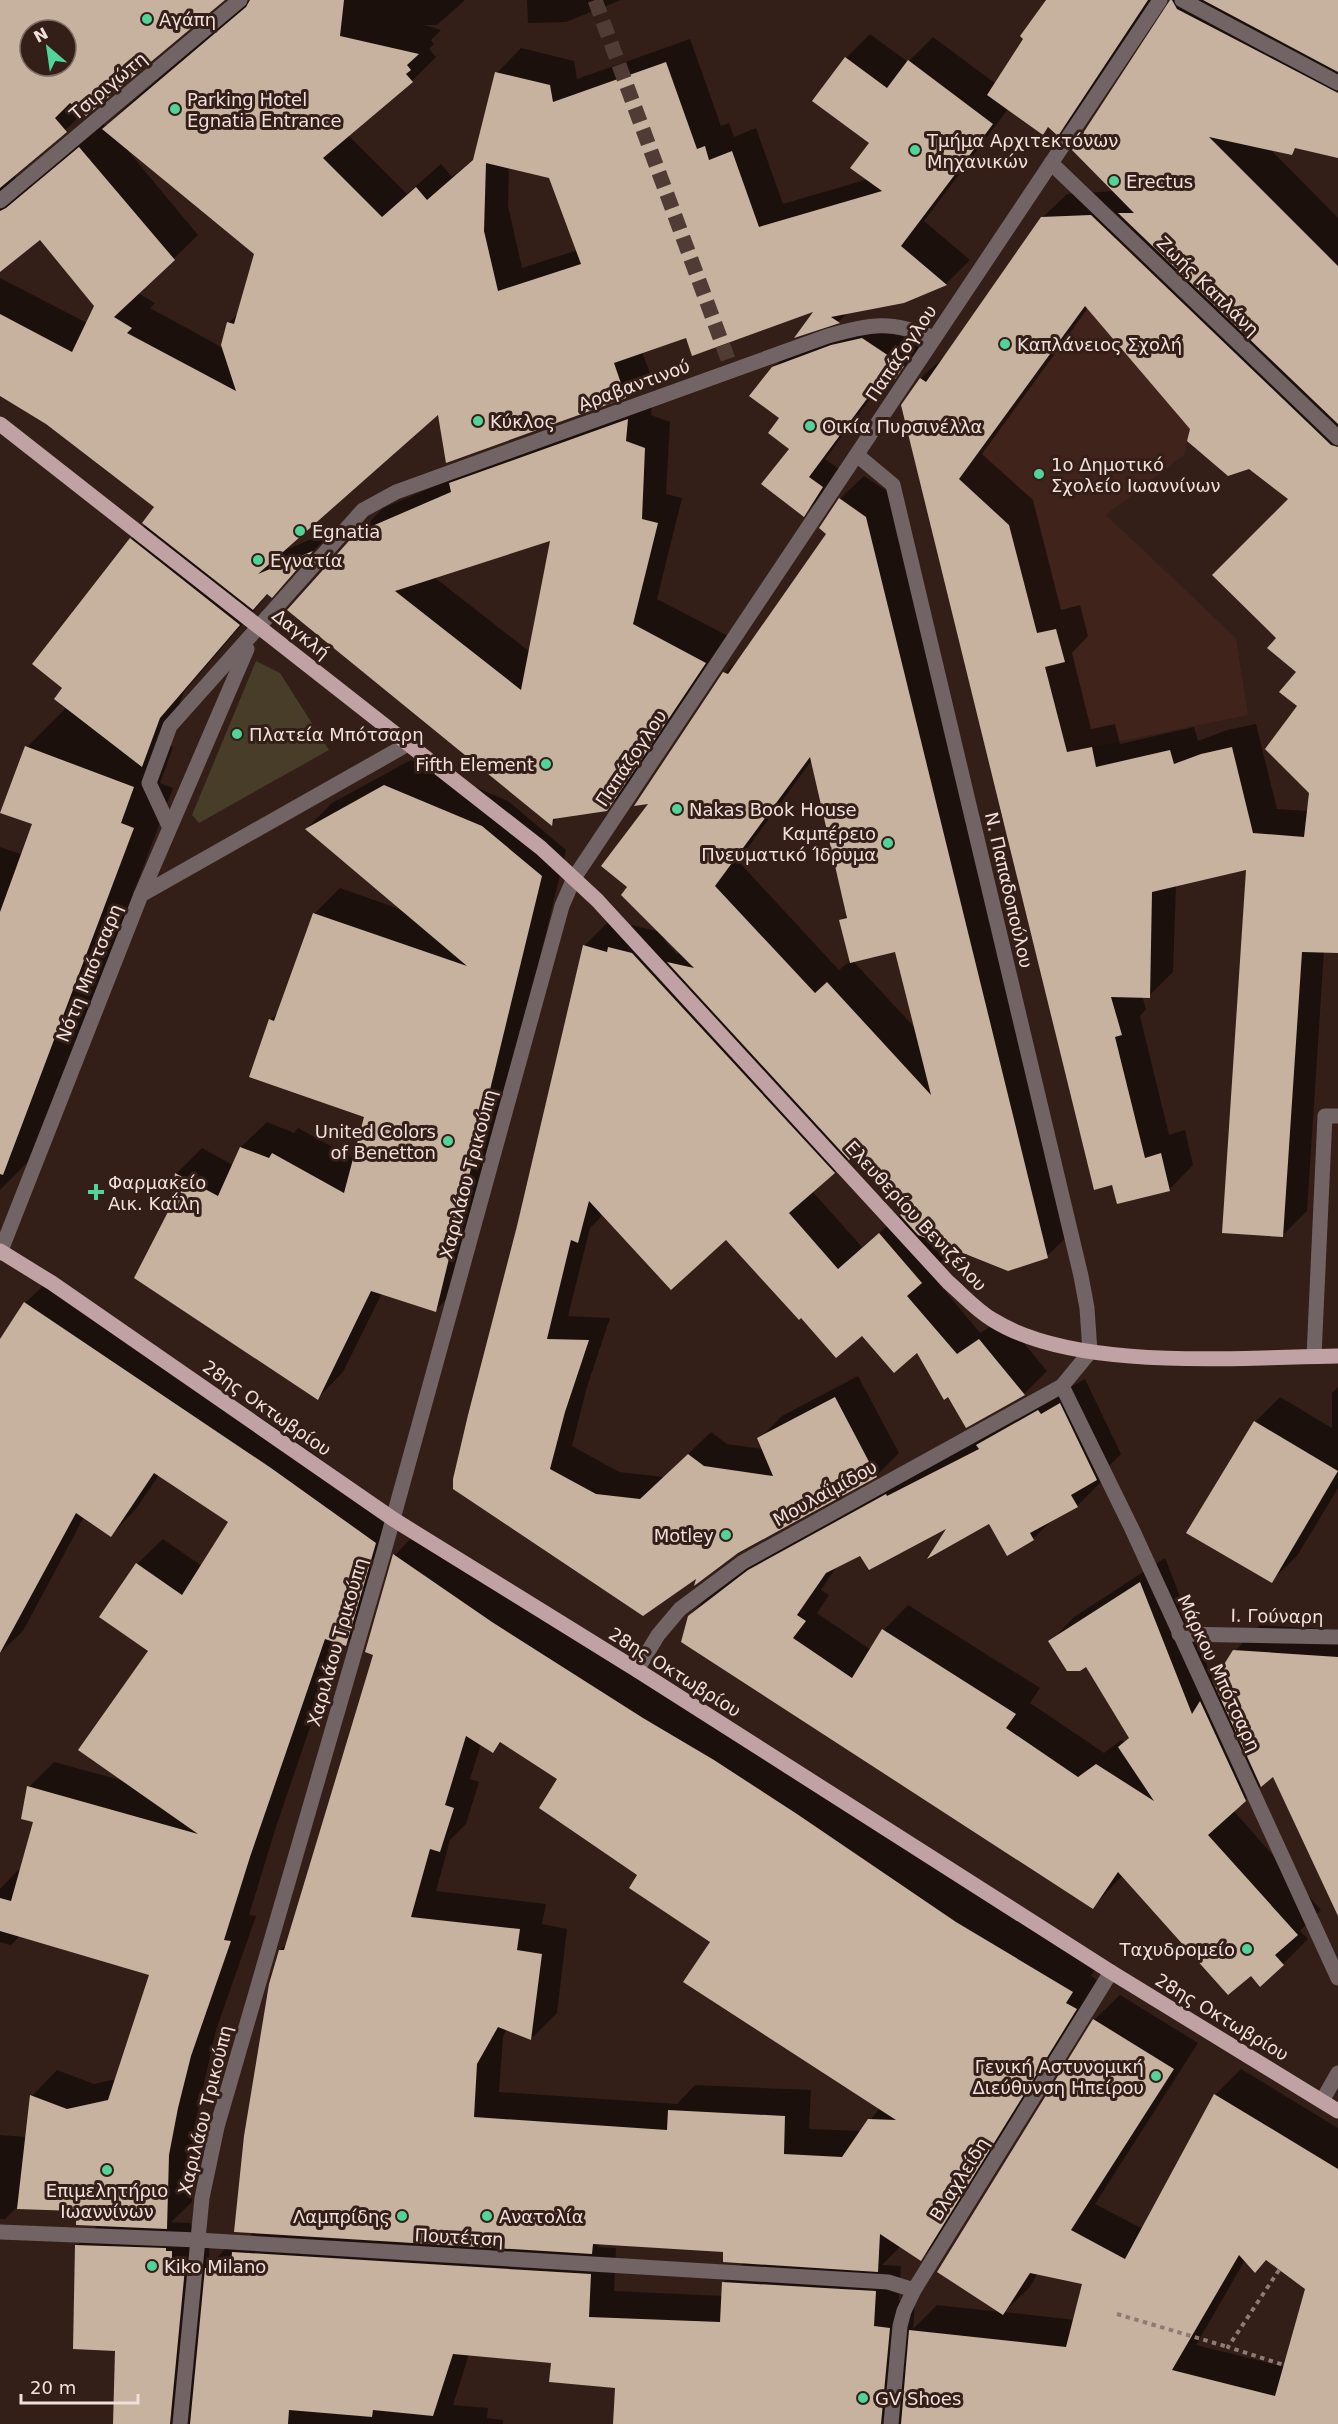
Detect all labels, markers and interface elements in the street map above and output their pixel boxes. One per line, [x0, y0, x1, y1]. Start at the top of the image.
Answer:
place label: Αγάπη [159, 9, 216, 30]
marker: Αγάπη [140, 12, 154, 26]
north arrow [18, 18, 78, 78]
text: N [31, 24, 51, 47]
street label: Τσιριγώτη [64, 48, 151, 125]
place label: Parking Hotel Egnatia Entrance [187, 89, 342, 131]
marker: Parking Hotel Egnatia Entrance [168, 102, 182, 116]
place label: Τμήμα Αρχιτεκτόνων Μηχανικών [926, 130, 1118, 172]
marker: Τμήμα Αρχιτεκτόνων Μηχανικών [908, 143, 922, 157]
place label: Erectus [1126, 171, 1193, 192]
marker: Erectus [1107, 174, 1121, 188]
street label: Ζωής Καπλάνη [1153, 232, 1263, 340]
street label: Παπάζογλου [861, 301, 941, 405]
place label: Καπλάνειος Σχολή [1017, 334, 1182, 355]
marker: Καπλάνειος Σχολή [998, 337, 1012, 351]
street label: Αραβαντινού [575, 355, 693, 415]
place label: Κύκλος [490, 411, 555, 432]
marker: Κύκλος [471, 414, 485, 428]
place label: Οικία Πυρσινέλλα [822, 416, 982, 437]
marker: Οικία Πυρσινέλλα [803, 419, 817, 433]
place label: 1ο Δημοτικό Σχολείο Ιωαννίνων [1051, 454, 1221, 496]
marker: 1ο Δημοτικό Σχολείο Ιωαννίνων [1032, 467, 1046, 481]
place label: Egnatia [312, 521, 380, 542]
marker: Egnatia [293, 524, 307, 538]
place label: Εγνατία [270, 550, 343, 571]
marker: Εγνατία [251, 553, 265, 567]
street label: Δαγκλή [268, 605, 334, 663]
street label: Παπάζογλου [591, 706, 671, 810]
place label: Πλατεία Μπότσαρη [249, 724, 424, 745]
marker: Πλατεία Μπότσαρη [230, 727, 244, 741]
place label: Fifth Element [415, 754, 534, 775]
marker: Fifth Element [539, 757, 553, 771]
place label: Nakas Book House [689, 799, 857, 820]
marker: Nakas Book House [670, 802, 684, 816]
street label: Ν. Παπαδοπούλου [981, 810, 1037, 970]
place label: Καμπέρειο Πνευματικό Ίδρυμα [701, 823, 876, 865]
marker: Καμπέρειο Πνευματικό Ίδρυμα [881, 836, 895, 850]
street label: Νότη Μπότσαρη [52, 901, 126, 1045]
street label: Χαριλάου Τρικούπη [435, 1087, 501, 1261]
place label: United Colors of Benetton [315, 1121, 436, 1163]
marker: United Colors of Benetton [441, 1134, 455, 1148]
street label: Ελευθερίου Βενιζέλου [841, 1137, 991, 1295]
place label: Φαρμακείο Αικ. Καΐλη [108, 1172, 206, 1214]
marker: Φαρμακείο Αικ. Καΐλη [89, 1185, 103, 1199]
street label: 28ης Οκτωβρίου [199, 1356, 335, 1460]
street label: Μουλαΐμίδου [769, 1455, 881, 1530]
place label: Motley [654, 1525, 714, 1546]
marker: Motley [719, 1528, 733, 1542]
street label: Χαριλάου Τρικούπη [303, 1555, 371, 1729]
street label: Μάρκου Μπότσαρη [1173, 1591, 1265, 1755]
street label: Ι. Γούναρη [1230, 1605, 1324, 1627]
street label: 28ης Οκτωβρίου [605, 1623, 745, 1721]
place label: Ταχυδρομείο [1119, 1939, 1235, 1960]
marker: Ταχυδρομείο [1240, 1942, 1254, 1956]
street label: 28ης Οκτωβρίου [1152, 1969, 1292, 2065]
street label: Χαριλάου Τρικούπη [174, 2023, 236, 2197]
place label: Γενική Αστυνομική Διεύθυνση Ηπείρου [972, 2056, 1144, 2098]
marker: Γενική Αστυνομική Διεύθυνση Ηπείρου [1149, 2069, 1163, 2083]
street label: Βλαχλείδη [925, 2134, 993, 2224]
marker: Επιμελητήριο Ιωαννίνων [100, 2163, 114, 2177]
place label: Επιμελητήριο Ιωαννίνων [46, 2180, 168, 2222]
place label: Λαμπρίδης [293, 2206, 390, 2227]
place label: Ανατολία [499, 2206, 584, 2227]
marker: Λαμπρίδης [395, 2209, 409, 2223]
marker: Ανατολία [480, 2209, 494, 2223]
street label: Πουτέτση [414, 2224, 504, 2250]
place label: Kiko Milano [164, 2256, 266, 2277]
marker: Kiko Milano [145, 2259, 159, 2273]
scale bar [21, 2367, 138, 2405]
text: 20 m [30, 2377, 76, 2398]
place label: GV Shoes [875, 2388, 961, 2409]
marker: GV Shoes [856, 2391, 870, 2405]

